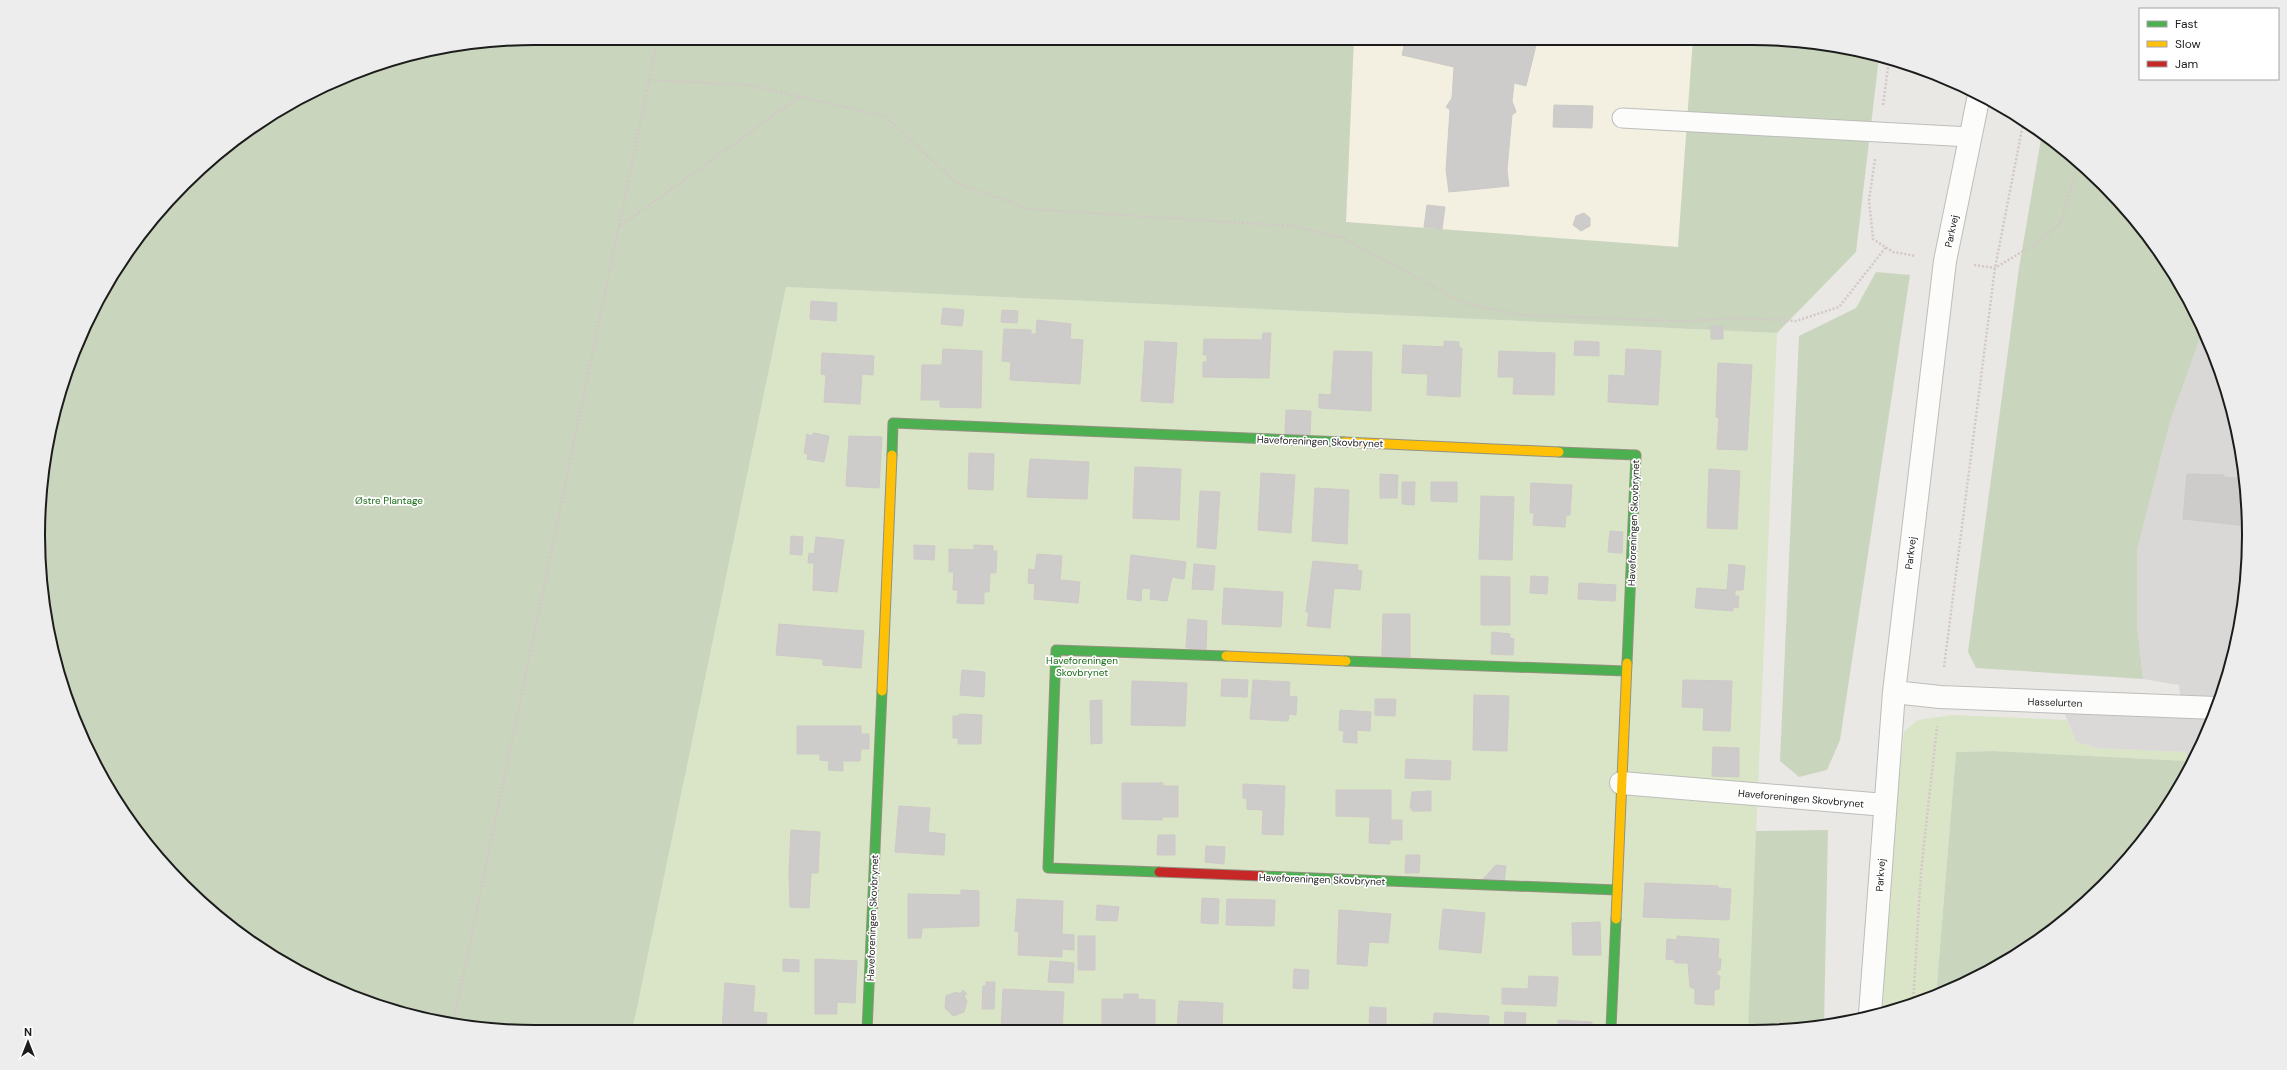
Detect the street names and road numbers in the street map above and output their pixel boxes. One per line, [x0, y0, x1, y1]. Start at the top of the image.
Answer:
street label: Parkvej [1942, 214, 1961, 249]
street label: Haveforeningen Skovbrynet [1257, 433, 1384, 450]
street label: Haveforeningen Skovbrynet [1625, 459, 1642, 586]
street label: Parkvej [1902, 536, 1919, 570]
street label: Hasselurten [2027, 695, 2083, 710]
street label: Haveforeningen Skovbrynet [1737, 787, 1865, 810]
street label: Haveforeningen Skovbrynet [864, 854, 881, 981]
street label: Parkvej [1873, 858, 1888, 892]
street label: Haveforeningen Skovbrynet [1259, 871, 1386, 888]

